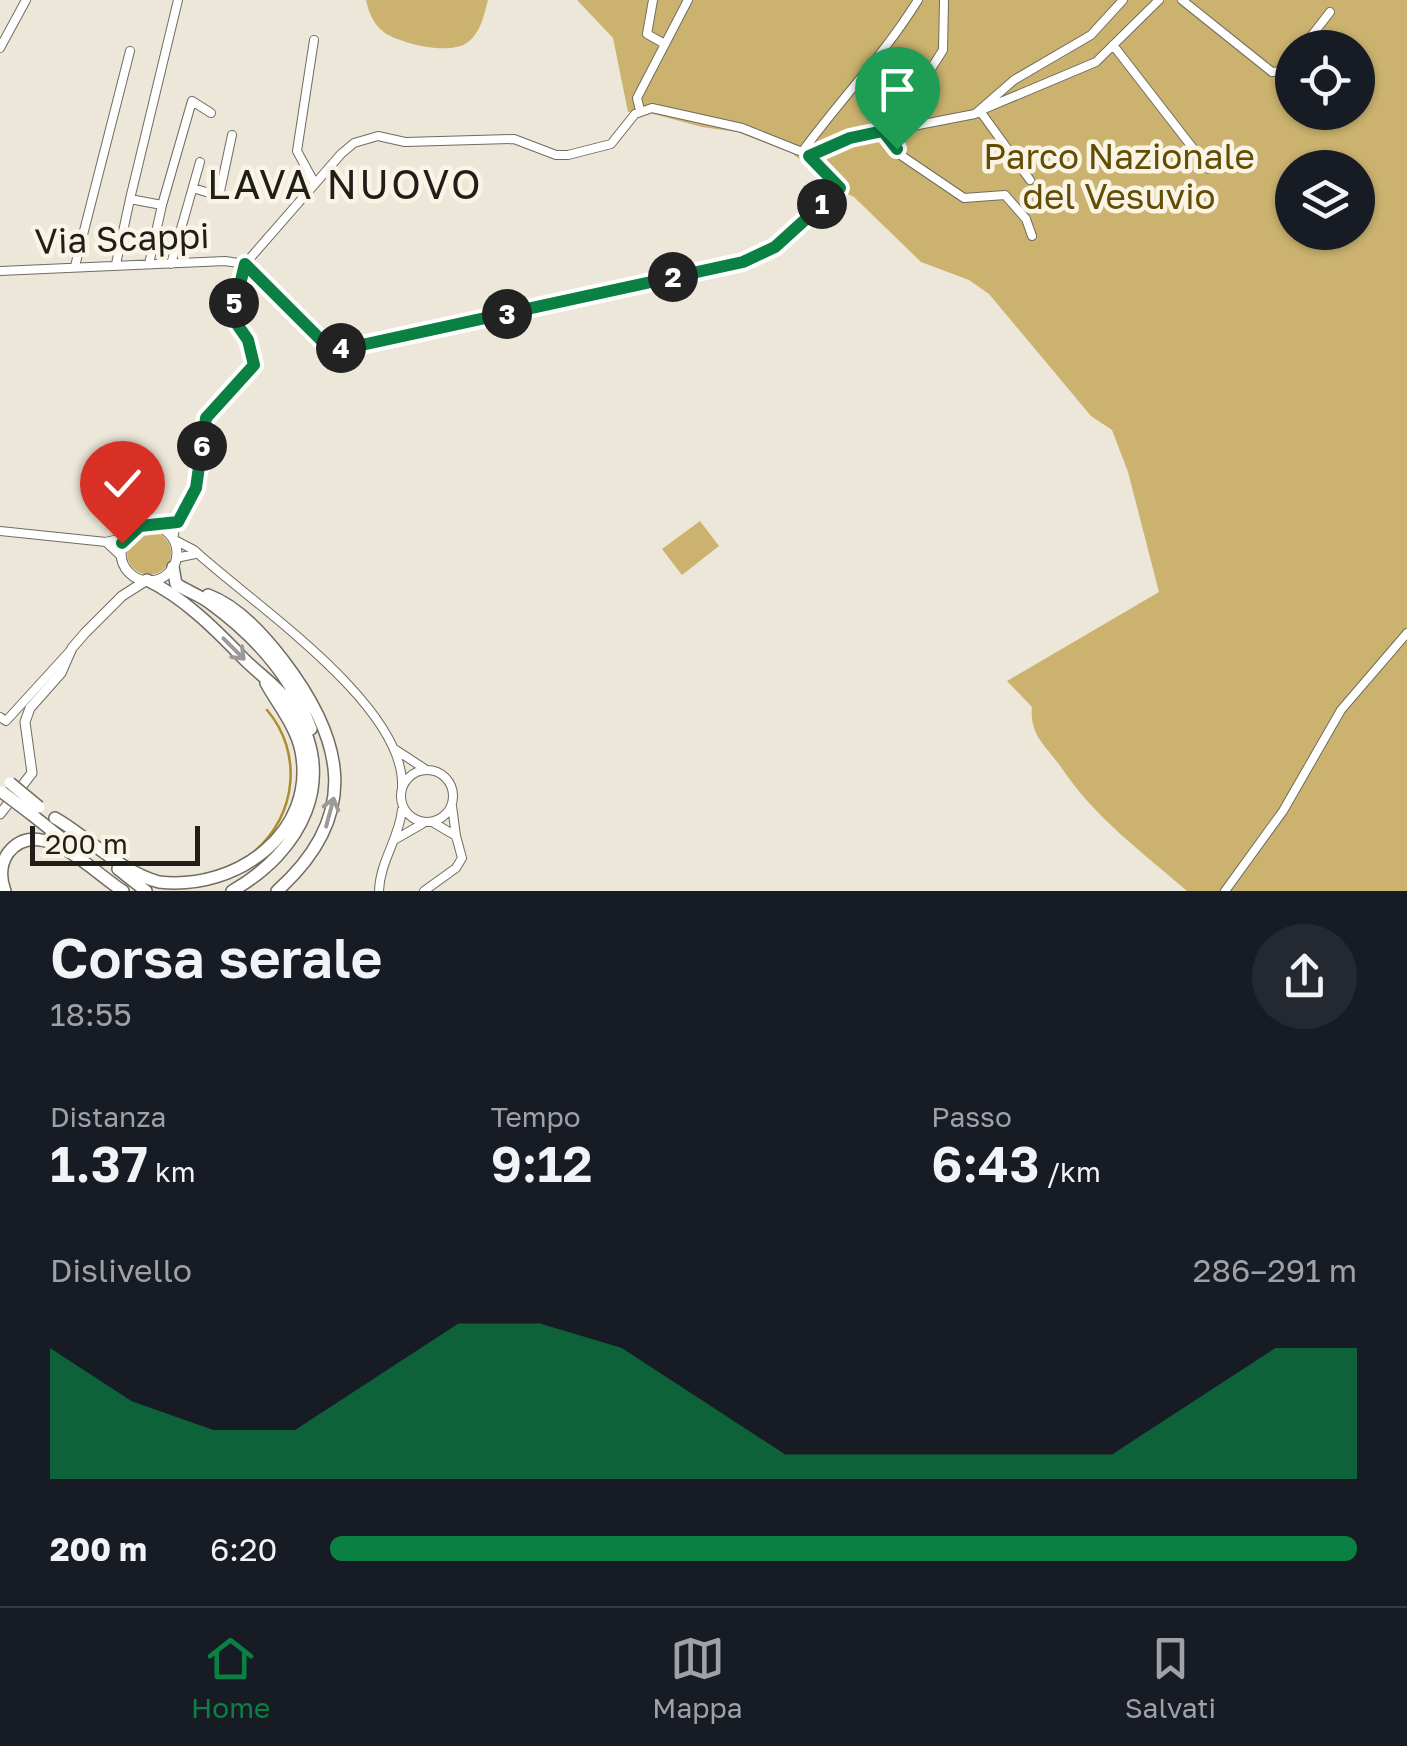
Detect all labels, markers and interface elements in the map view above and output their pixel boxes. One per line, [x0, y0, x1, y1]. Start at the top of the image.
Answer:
map controls [1275, 30, 1375, 250]
button: locate [1275, 30, 1375, 130]
pin [855, 47, 940, 150]
icon: arrive [870, 62, 925, 117]
park label: Parco Nazionale del Vesuvio [983, 135, 1255, 217]
button: layers [1275, 150, 1375, 250]
district label: LAVA NUOVO [207, 160, 483, 208]
pin: 1 [797, 179, 847, 229]
text: 1 [815, 187, 829, 220]
street label: Via Scappi [34, 214, 210, 262]
pin: 2 [648, 252, 698, 302]
text: 2 [664, 260, 682, 293]
pin: 5 [209, 278, 259, 328]
text: 5 [225, 286, 243, 319]
pin: 3 [482, 289, 532, 339]
text: 3 [498, 297, 516, 330]
pin: 4 [316, 323, 366, 373]
text: 4 [332, 331, 350, 364]
pin: 6 [177, 421, 227, 471]
text: 6 [193, 429, 211, 462]
pin [80, 441, 165, 544]
icon: check [95, 456, 150, 511]
one-way arrow [221, 637, 245, 661]
one-way arrow [322, 796, 341, 828]
scale bar [30, 821, 200, 866]
text: 200 m [45, 827, 128, 860]
text: Corsa serale [50, 924, 382, 990]
button: share [1252, 924, 1357, 1029]
text: 18:55 [50, 995, 132, 1033]
text: Distanza [50, 1100, 166, 1133]
text: Tempo [491, 1100, 581, 1133]
text: Passo [931, 1100, 1012, 1133]
text: 1.37 [50, 1133, 148, 1193]
text: 9:12 [491, 1133, 593, 1193]
text: 6:43 [931, 1133, 1040, 1193]
text: km [148, 1155, 196, 1188]
text: /km [1040, 1155, 1101, 1188]
text: Dislivello [50, 1251, 192, 1289]
text: 286–291 m [1193, 1251, 1357, 1289]
text: 200 m [50, 1530, 147, 1568]
text: 6:20 [210, 1530, 277, 1568]
tab: Home [191, 1631, 270, 1724]
tab: Mappa [652, 1631, 743, 1724]
tab: Salvati [1125, 1631, 1216, 1724]

